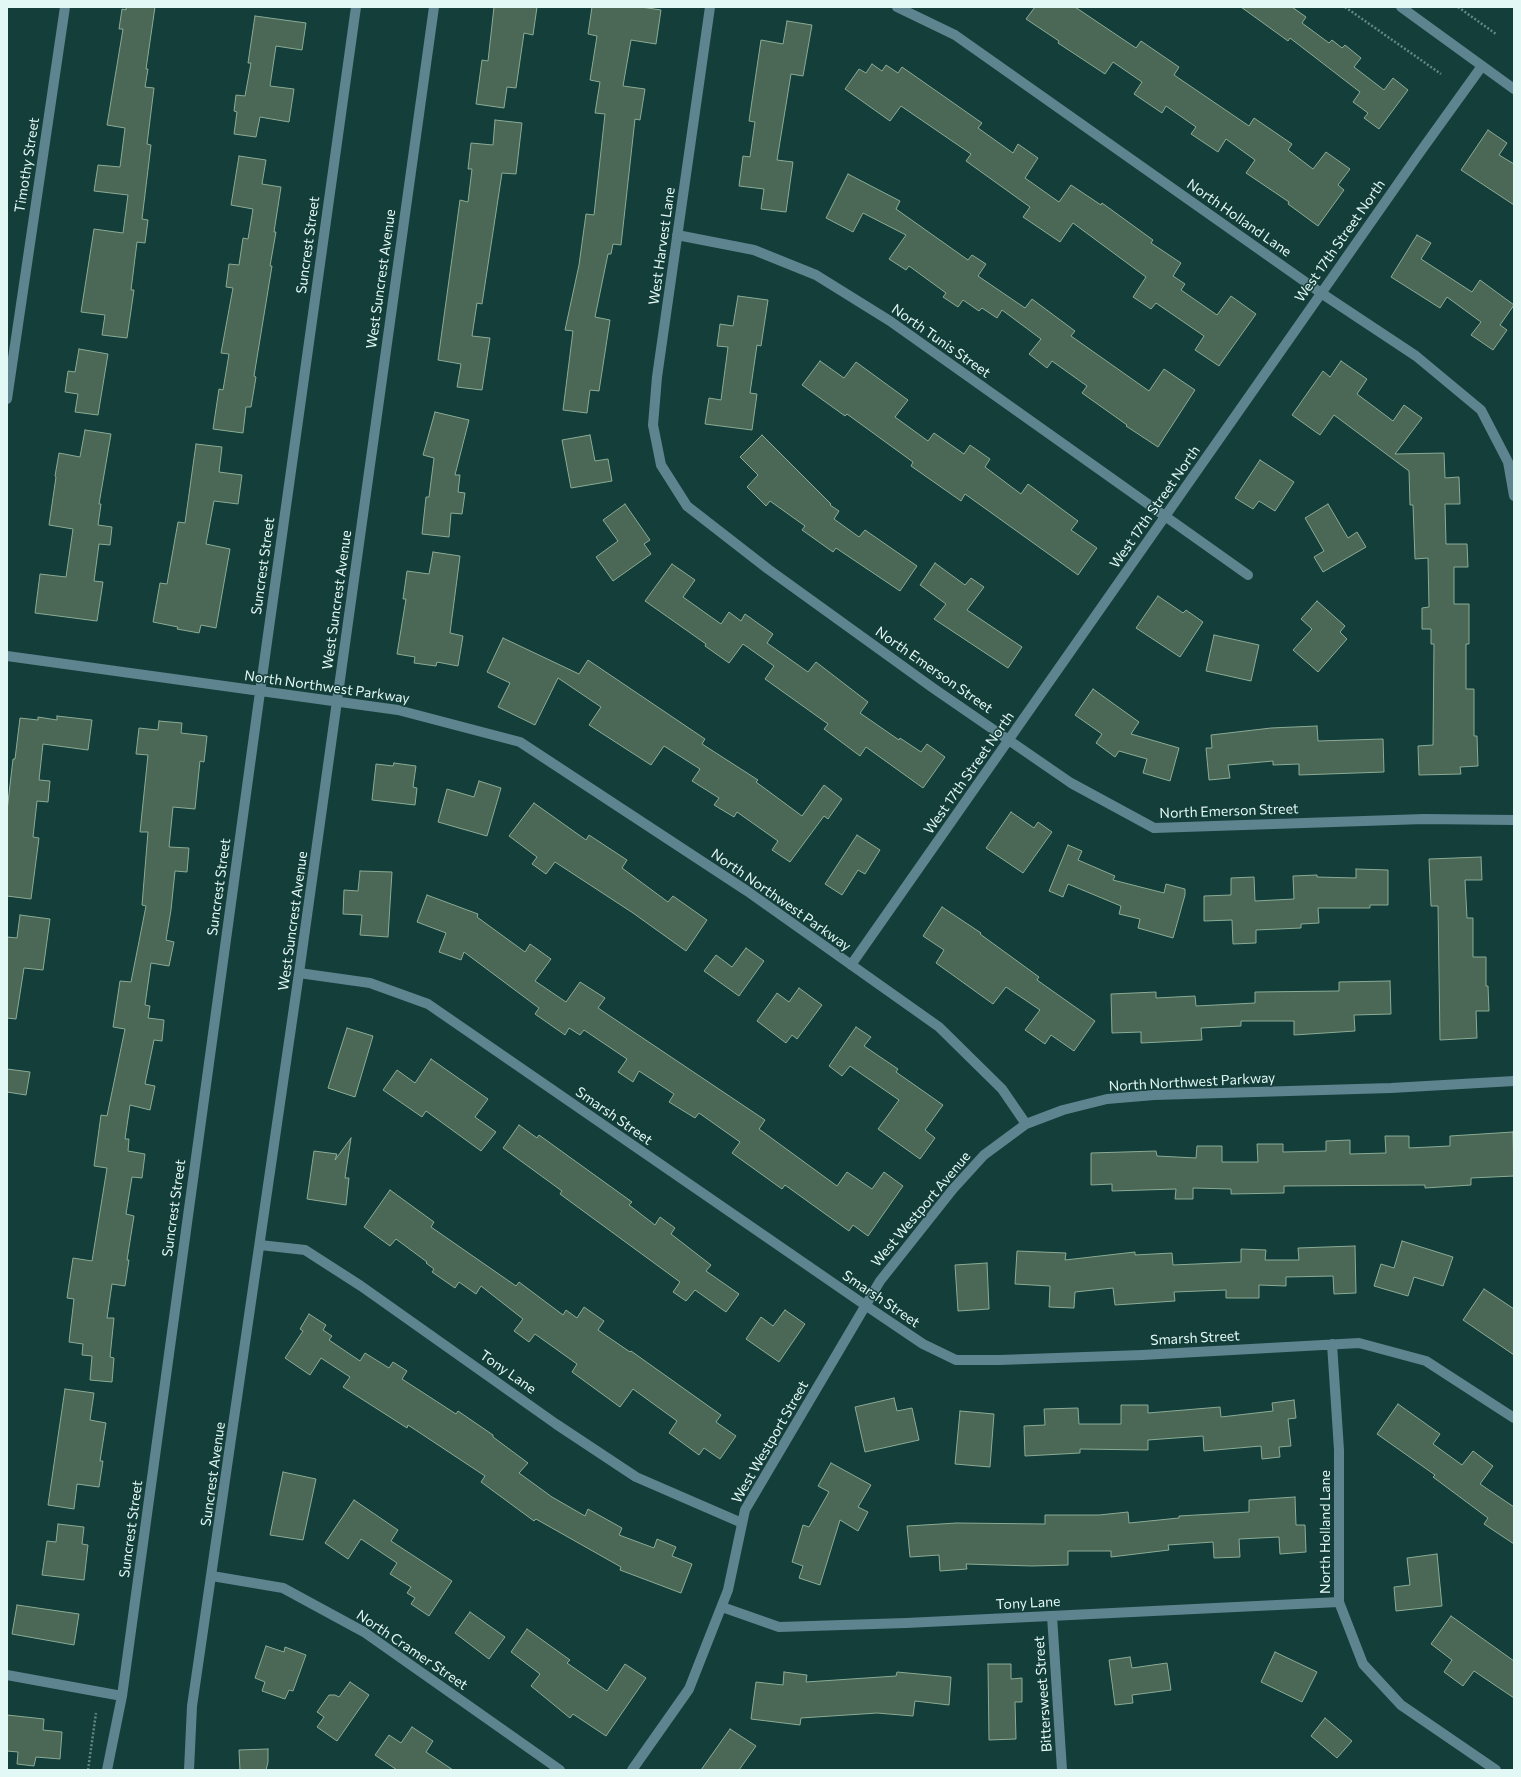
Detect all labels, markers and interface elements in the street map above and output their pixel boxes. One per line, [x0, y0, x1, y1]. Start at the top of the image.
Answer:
street label: Timothy Street [11, 116, 43, 214]
street label: North Holland Lane [1183, 176, 1295, 260]
street label: West 17th Street North [1291, 176, 1389, 306]
street label: West Harvest Lane [645, 186, 679, 306]
street label: Suncrest Street [293, 195, 323, 295]
street label: West Suncrest Avenue [363, 208, 399, 350]
street label: North Tunis Street [888, 301, 994, 381]
street label: West 17th Street North [1106, 442, 1204, 572]
street label: Suncrest Street [248, 516, 278, 616]
street label: West Suncrest Avenue [319, 529, 355, 671]
street label: North Emerson Street [872, 623, 996, 717]
street label: North Northwest Parkway [243, 667, 411, 707]
street label: West 17th Street North [920, 708, 1018, 838]
street label: North Emerson Street [1159, 800, 1299, 822]
street label: Suncrest Street [204, 837, 234, 937]
street label: North Northwest Parkway [708, 845, 854, 955]
street label: West Suncrest Avenue [275, 850, 311, 992]
street label: North Northwest Parkway [1108, 1069, 1276, 1095]
street label: Smarsh Street [572, 1083, 656, 1149]
street label: West Westport Avenue [868, 1148, 974, 1270]
street label: Suncrest Street [159, 1158, 189, 1258]
street label: Smarsh Street [839, 1267, 923, 1331]
street label: Smarsh Street [1150, 1327, 1240, 1349]
street label: Tony Lane [477, 1347, 539, 1397]
street label: West Westport Street [728, 1378, 812, 1506]
street label: Suncrest Avenue [197, 1421, 229, 1527]
street label: North Holland Lane [1317, 1470, 1333, 1594]
street label: Suncrest Street [116, 1479, 146, 1579]
street label: Tony Lane [995, 1593, 1061, 1613]
street label: North Cramer Street [353, 1606, 471, 1694]
street label: Bittersweet Street [1031, 1635, 1055, 1753]

